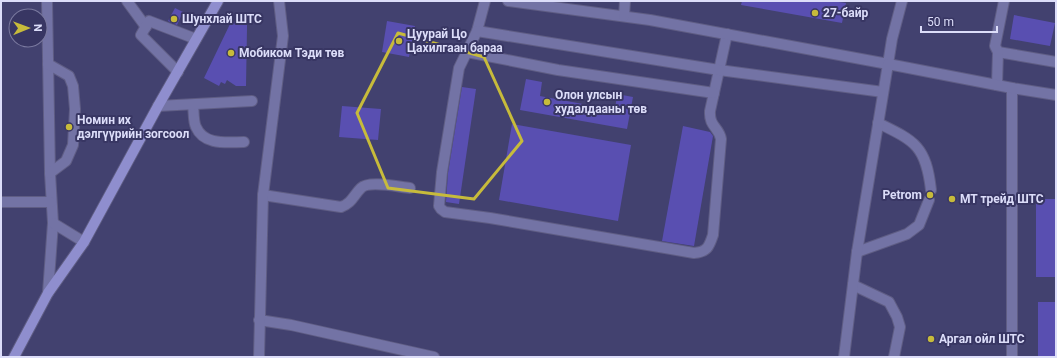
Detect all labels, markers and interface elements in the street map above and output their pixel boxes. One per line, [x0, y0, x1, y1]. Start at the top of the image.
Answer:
place label: 27-байр [823, 6, 869, 20]
north arrow [8, 8, 48, 48]
marker: 27-байр [810, 8, 820, 18]
scale bar [921, 8, 997, 34]
place label: Шунхлай ШТС [182, 12, 262, 26]
marker: Шунхлай ШТС [169, 14, 179, 24]
text: 50 m [927, 15, 954, 29]
text: N [31, 24, 44, 32]
place label: Цуурай Цо Цахилгаан бараа [407, 27, 503, 55]
marker: Цуурай Цо Цахилгаан бараа [394, 36, 404, 46]
place label: Мобиком Тэди төв [239, 46, 344, 60]
marker: Мобиком Тэди төв [226, 48, 236, 58]
place label: Олон улсын худалдааны төв [555, 88, 647, 116]
marker: Олон улсын худалдааны төв [542, 97, 552, 107]
place label: Номин их дэлгүүрийн зогсоол [77, 113, 189, 141]
marker: Номин их дэлгүүрийн зогсоол [64, 122, 74, 132]
place label: Petrom [882, 188, 922, 202]
marker: Petrom [925, 190, 935, 200]
place label: МТ трейд ШТС [960, 192, 1044, 206]
marker: МТ трейд ШТС [947, 194, 957, 204]
place label: Аргал ойл ШТС [939, 332, 1025, 346]
marker: Аргал ойл ШТС [926, 334, 936, 344]

